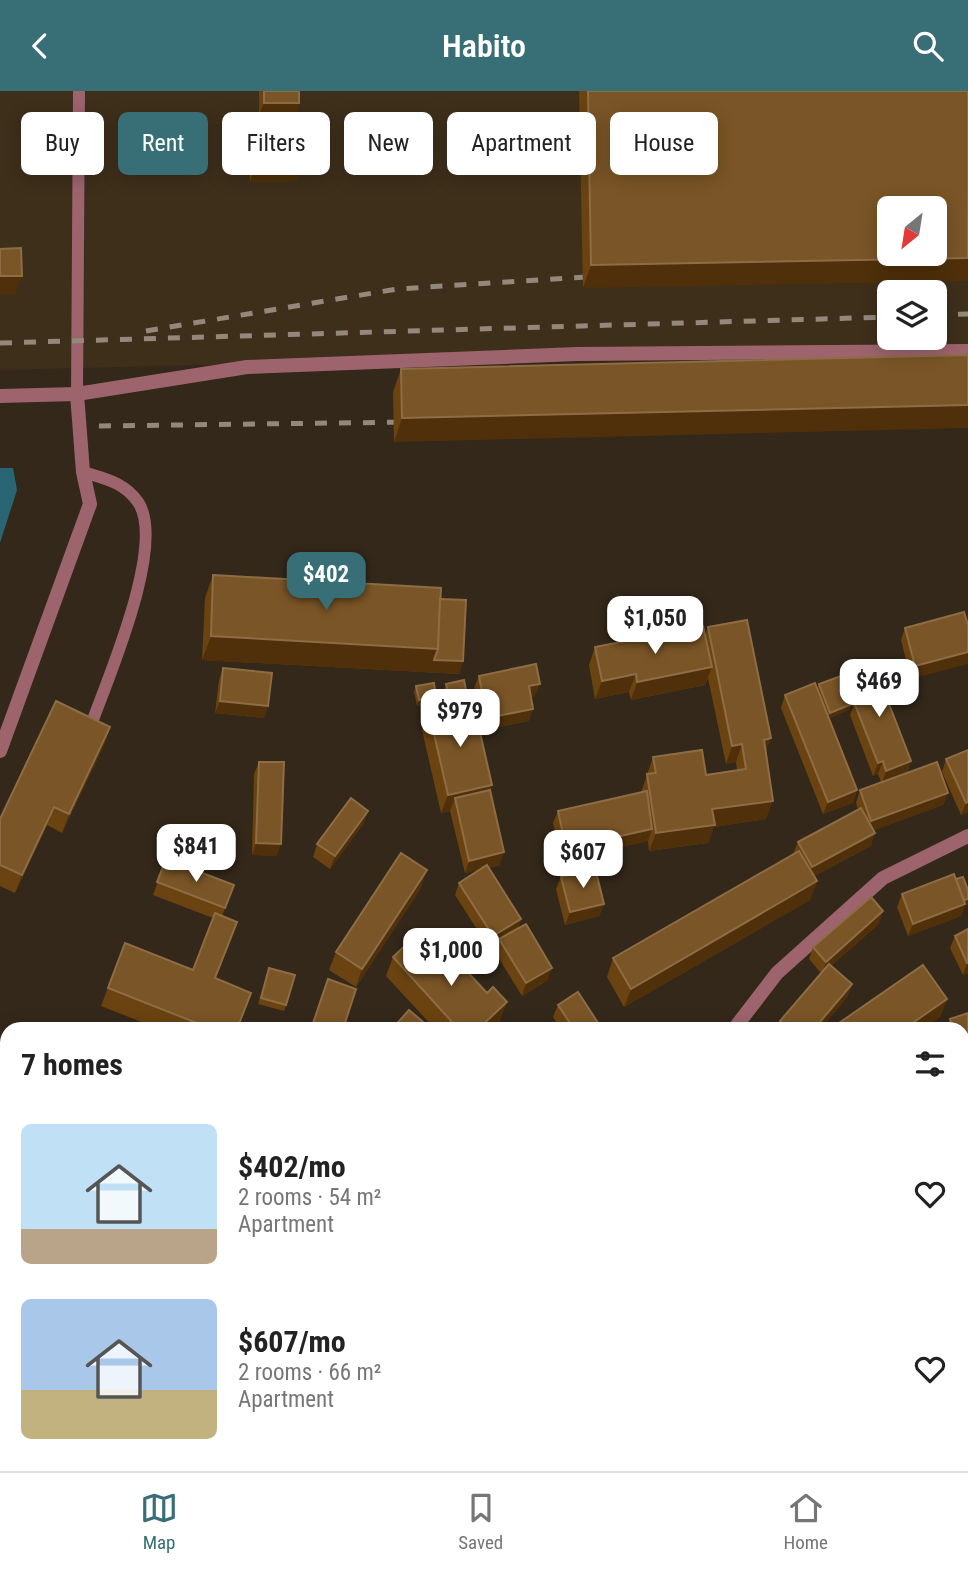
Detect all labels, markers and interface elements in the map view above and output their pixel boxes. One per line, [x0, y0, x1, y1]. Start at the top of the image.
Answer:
icon: back [21, 27, 59, 65]
text: Habito [442, 27, 526, 65]
icon: search [909, 27, 947, 65]
chip: Buy [21, 112, 104, 175]
chip: Rent [118, 112, 208, 175]
chip: Filters [222, 112, 330, 175]
chip: New [344, 112, 433, 175]
chip: Apartment [447, 112, 596, 175]
chip: House [610, 112, 718, 175]
north arrow [877, 196, 947, 266]
map controls [877, 196, 947, 350]
button: layers [877, 280, 947, 350]
pin: $402 [285, 553, 367, 612]
text: $402 [303, 561, 349, 588]
pin: $1,050 [598, 596, 712, 656]
text: $1,050 [623, 605, 687, 632]
pin: $469 [838, 659, 920, 719]
text: $469 [856, 668, 902, 695]
pin: $979 [419, 689, 501, 749]
text: $979 [437, 698, 483, 725]
pin: $841 [155, 825, 237, 884]
pin: $607 [542, 831, 624, 890]
text: $841 [173, 833, 219, 860]
text: $607 [560, 839, 606, 866]
pin: $1,000 [394, 929, 508, 988]
text: $1,000 [419, 937, 483, 964]
icon: filters [911, 1045, 949, 1083]
text: 7 homes [21, 1047, 123, 1082]
text: $402/mo [238, 1149, 346, 1184]
icon: home [77, 1152, 161, 1236]
icon: heart [911, 1175, 949, 1213]
text: 2 rooms · 54 m² [238, 1184, 381, 1211]
text: Apartment [238, 1211, 334, 1238]
text: $607/mo [238, 1324, 346, 1359]
icon: home [77, 1327, 161, 1411]
icon: heart [911, 1350, 949, 1388]
text: 2 rooms · 66 m² [238, 1359, 381, 1386]
text: Apartment [238, 1386, 334, 1413]
tab: Map [140, 1489, 178, 1554]
tab: Saved [458, 1489, 503, 1554]
tab: Home [783, 1489, 828, 1554]

